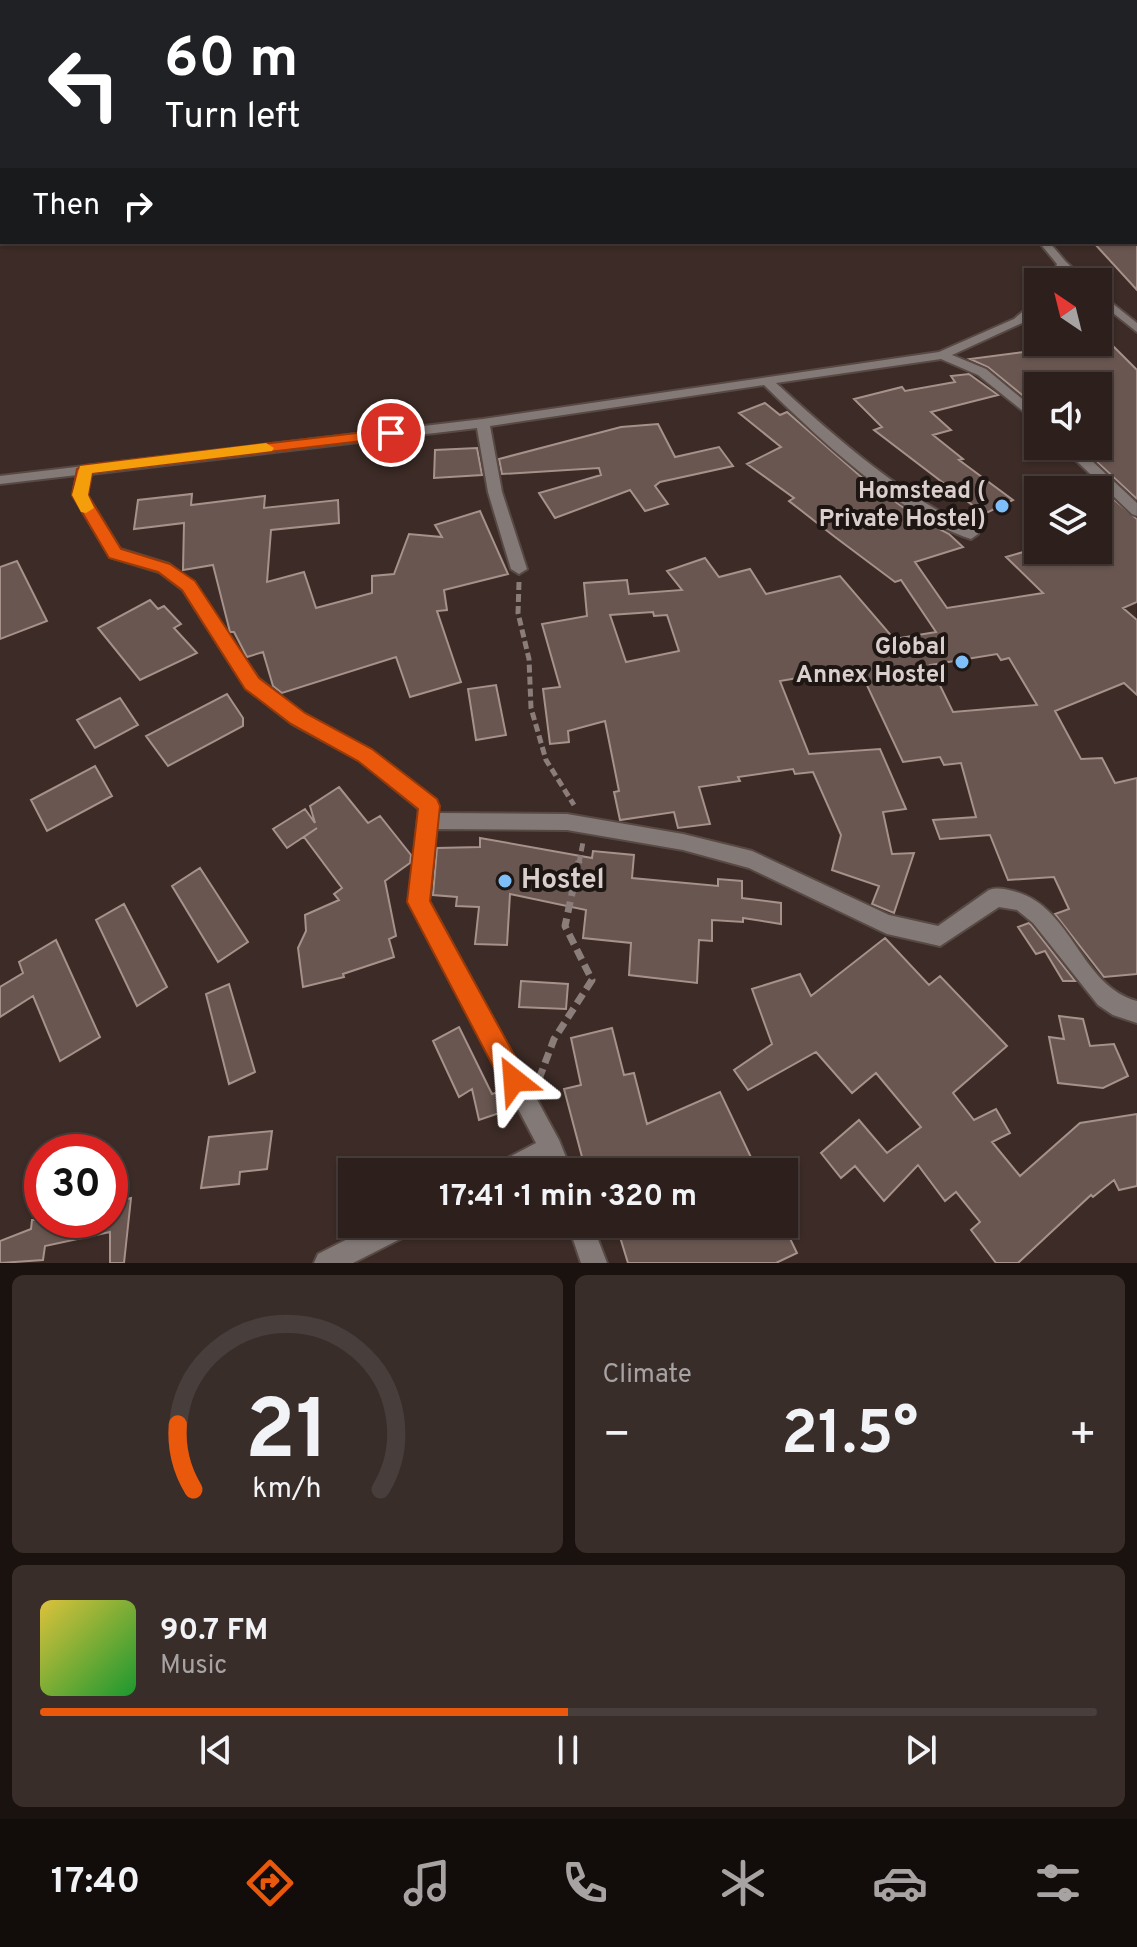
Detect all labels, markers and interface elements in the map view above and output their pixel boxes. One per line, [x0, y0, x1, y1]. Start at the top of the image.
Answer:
text: 60 m [164, 26, 298, 96]
icon: left [32, 32, 136, 136]
text: Turn left [164, 95, 301, 141]
icon: right [116, 184, 160, 228]
text: Then [32, 188, 100, 225]
north arrow [1024, 268, 1112, 356]
map controls [1024, 268, 1112, 564]
button: sound [1024, 372, 1112, 460]
pin [357, 399, 425, 467]
icon: arrive [369, 411, 413, 455]
button: layers [1024, 476, 1112, 564]
place label: Homstead ( Private Hostel) [819, 477, 986, 535]
marker: Homstead ( Private Hostel) [993, 497, 1011, 515]
place label: Global Annex Hostel [796, 633, 946, 691]
marker: Global Annex Hostel [953, 653, 971, 671]
place label: Hostel [521, 863, 605, 899]
marker: Hostel [496, 872, 514, 890]
position arrow [472, 1038, 556, 1122]
speed limit sign: 30 [24, 1134, 128, 1238]
text: 17:41 · 1 min · 320 m [439, 1179, 697, 1216]
text: Climate [603, 1359, 692, 1392]
text: 21 [245, 1383, 329, 1488]
text: 21.5° [781, 1399, 918, 1475]
text: − [603, 1409, 631, 1465]
text: + [1069, 1409, 1097, 1465]
text: km/h [253, 1472, 322, 1508]
text: 90.7 FM [160, 1613, 268, 1650]
text: Music [160, 1650, 227, 1683]
icon: previous [194, 1728, 238, 1772]
icon: pause [546, 1728, 590, 1772]
icon: next [899, 1728, 943, 1772]
icon: directions [242, 1855, 298, 1911]
icon: music [399, 1855, 455, 1911]
icon: phone [557, 1855, 613, 1911]
icon: climate [715, 1855, 771, 1911]
icon: car [872, 1855, 928, 1911]
icon: filters [1030, 1855, 1086, 1911]
text: 17:40 [51, 1860, 140, 1906]

